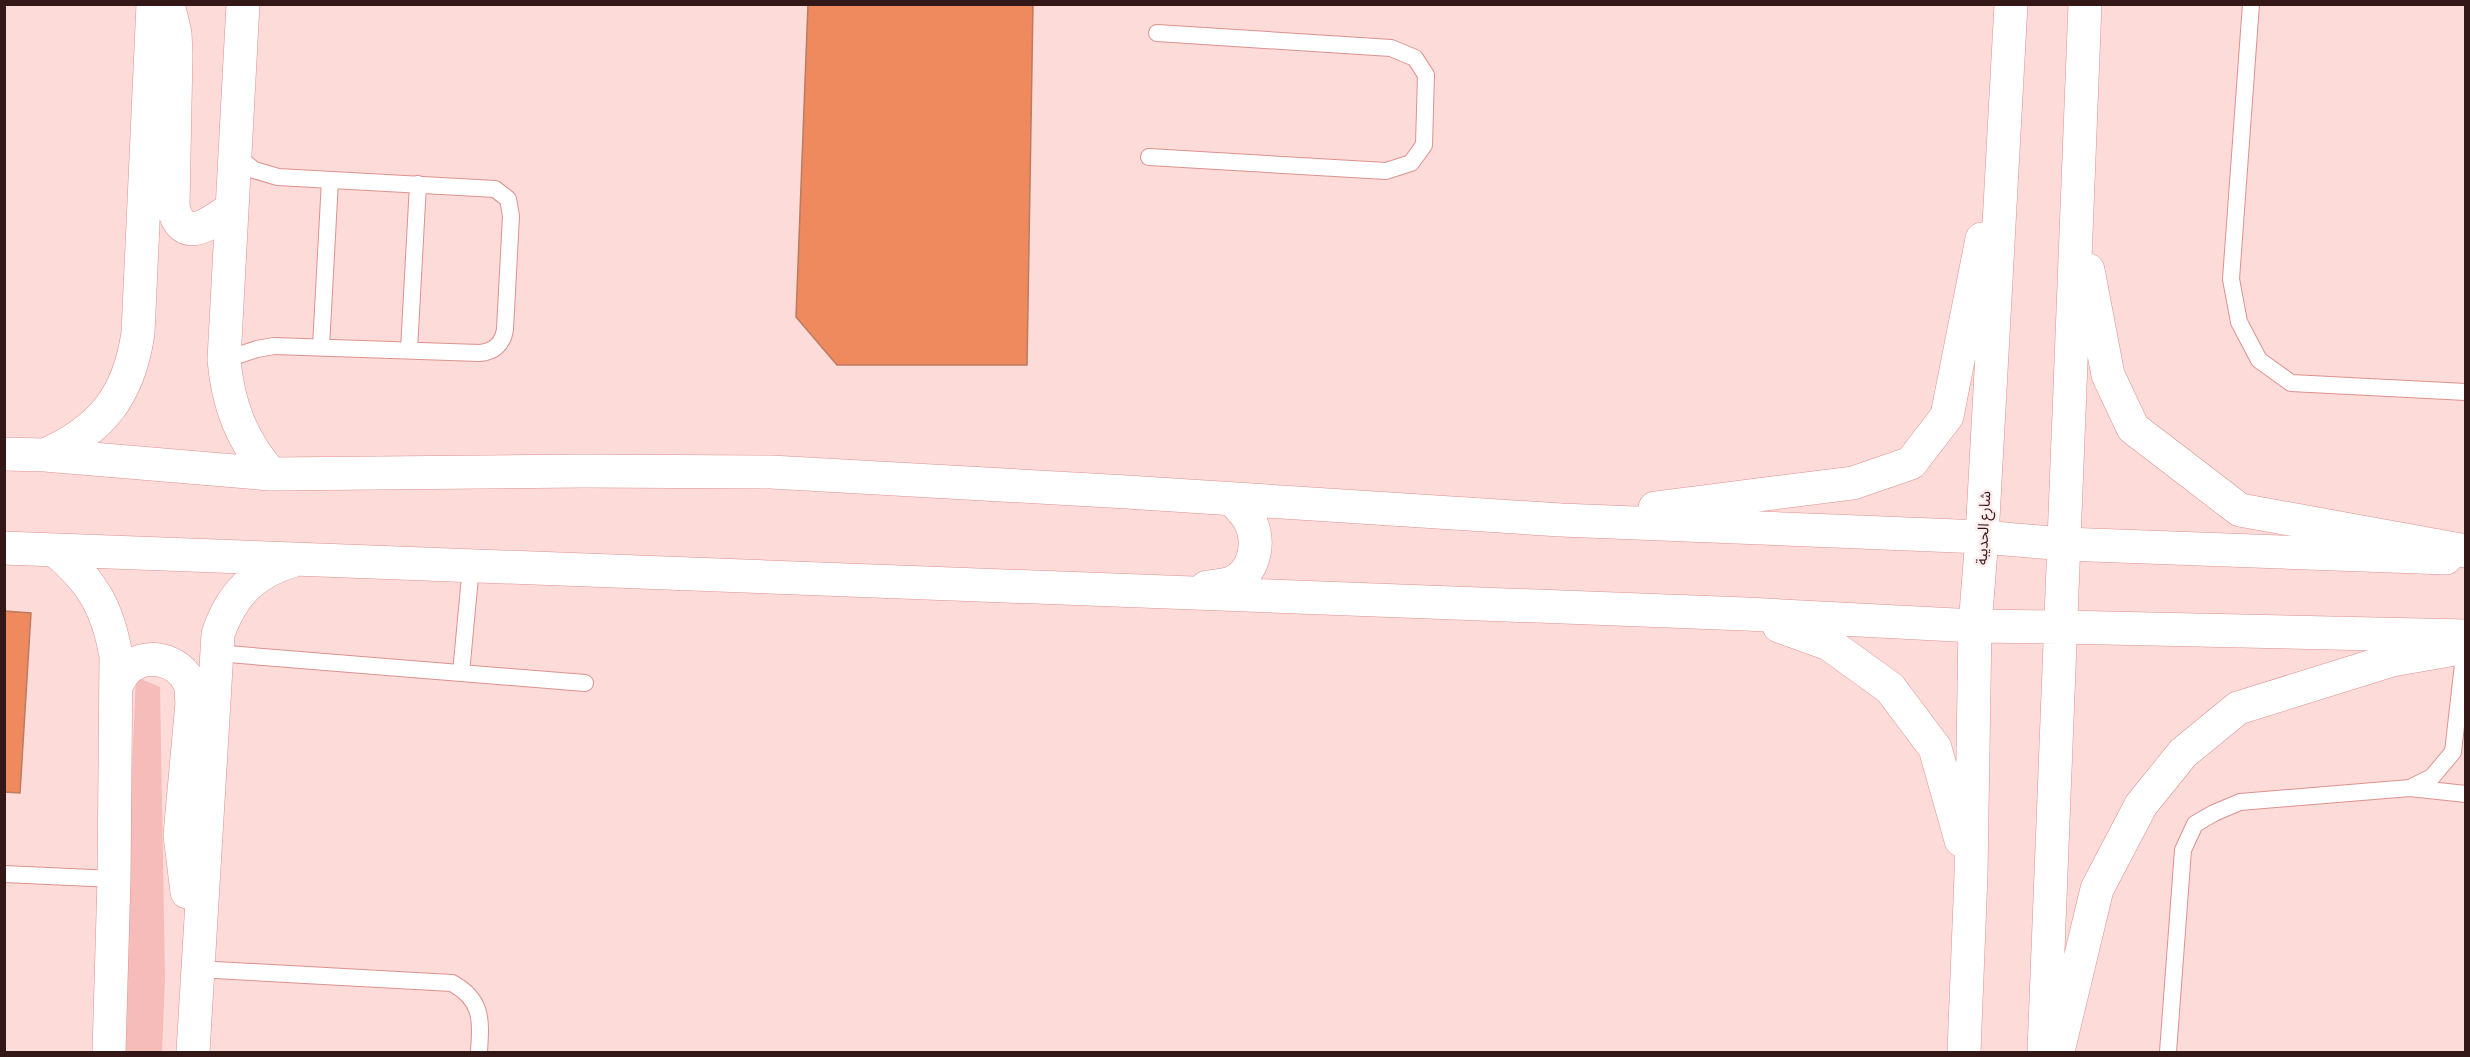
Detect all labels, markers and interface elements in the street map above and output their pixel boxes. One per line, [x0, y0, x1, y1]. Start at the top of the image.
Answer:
street label: شارع الحديبة [1969, 490, 1997, 566]

